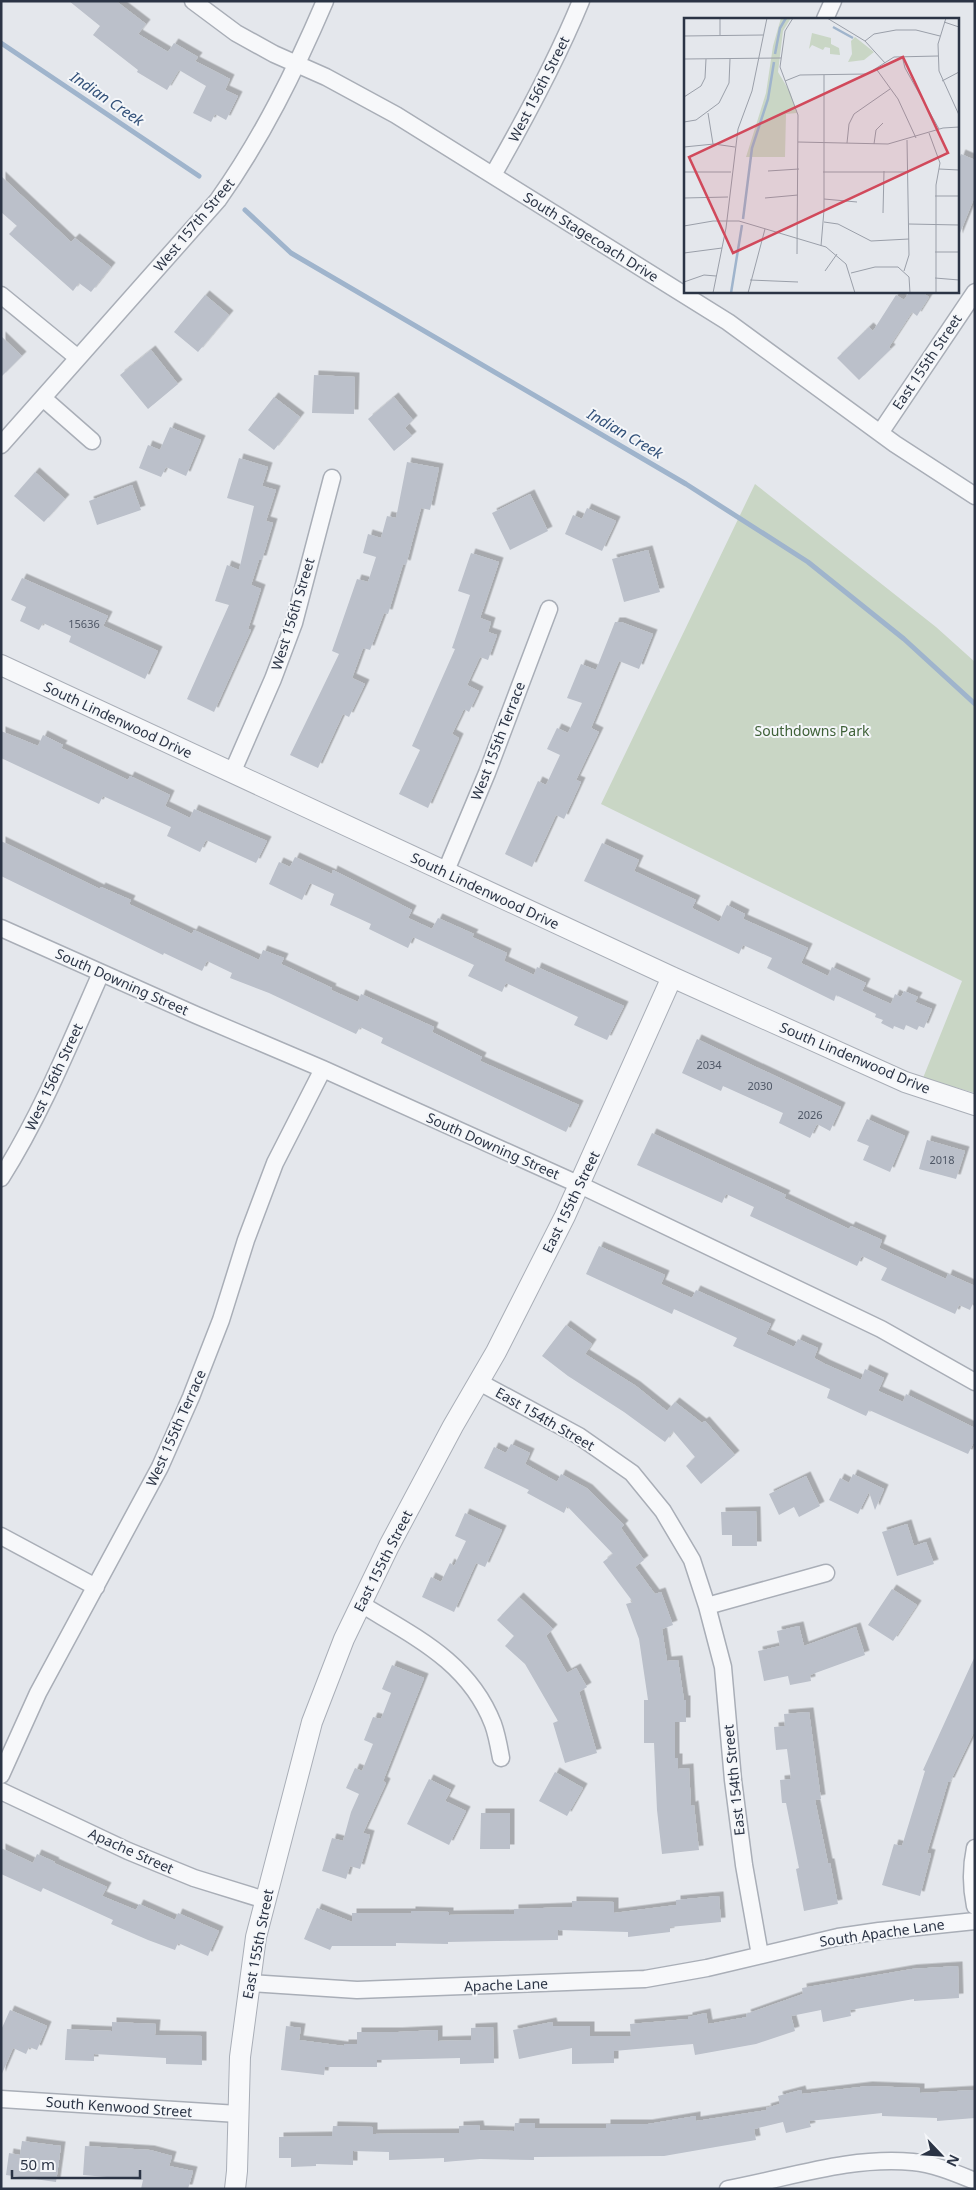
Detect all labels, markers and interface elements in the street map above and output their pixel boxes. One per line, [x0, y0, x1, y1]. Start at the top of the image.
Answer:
inset map [684, 18, 958, 292]
street label: West 156th Street [504, 33, 573, 145]
water label: Indian Creek [66, 66, 148, 130]
street label: West 157th Street [149, 174, 238, 275]
street label: South Stagecoach Drive [520, 187, 663, 286]
street label: East 155th Street [888, 310, 966, 413]
water label: Indian Creek [583, 403, 667, 463]
street label: West 156th Street [266, 555, 319, 672]
house number: 15636 [68, 616, 100, 631]
street label: South Lindenwood Drive [41, 677, 196, 762]
street label: West 155th Terrace [466, 679, 529, 803]
park label: Southdowns Park [755, 721, 870, 740]
street label: South Lindenwood Drive [408, 848, 563, 933]
street label: South Downing Street [53, 944, 192, 1019]
street label: South Lindenwood Drive [777, 1017, 933, 1098]
street label: West 156th Street [20, 1020, 87, 1134]
house number: 2034 [696, 1057, 722, 1072]
house number: 2030 [747, 1078, 773, 1093]
house number: 2026 [797, 1107, 823, 1122]
street label: South Downing Street [424, 1108, 563, 1183]
street label: East 155th Street [538, 1148, 604, 1256]
house number: 2018 [929, 1152, 955, 1167]
street label: West 155th Terrace [141, 1366, 210, 1489]
street label: East 154th Street [492, 1382, 598, 1455]
street label: East 155th Street [349, 1507, 416, 1615]
street label: East 154th Street [718, 1724, 749, 1836]
street label: Apache Street [86, 1823, 177, 1878]
street label: East 155th Street [238, 1887, 277, 2000]
street label: South Apache Lane [818, 1914, 946, 1951]
street label: Apache Lane [464, 1974, 548, 1995]
street label: South Kenwood Street [45, 2092, 193, 2121]
north arrow [916, 2130, 966, 2180]
scale bar [12, 2148, 140, 2180]
text: N [942, 2152, 964, 2170]
text: 50 m [20, 2154, 55, 2174]

